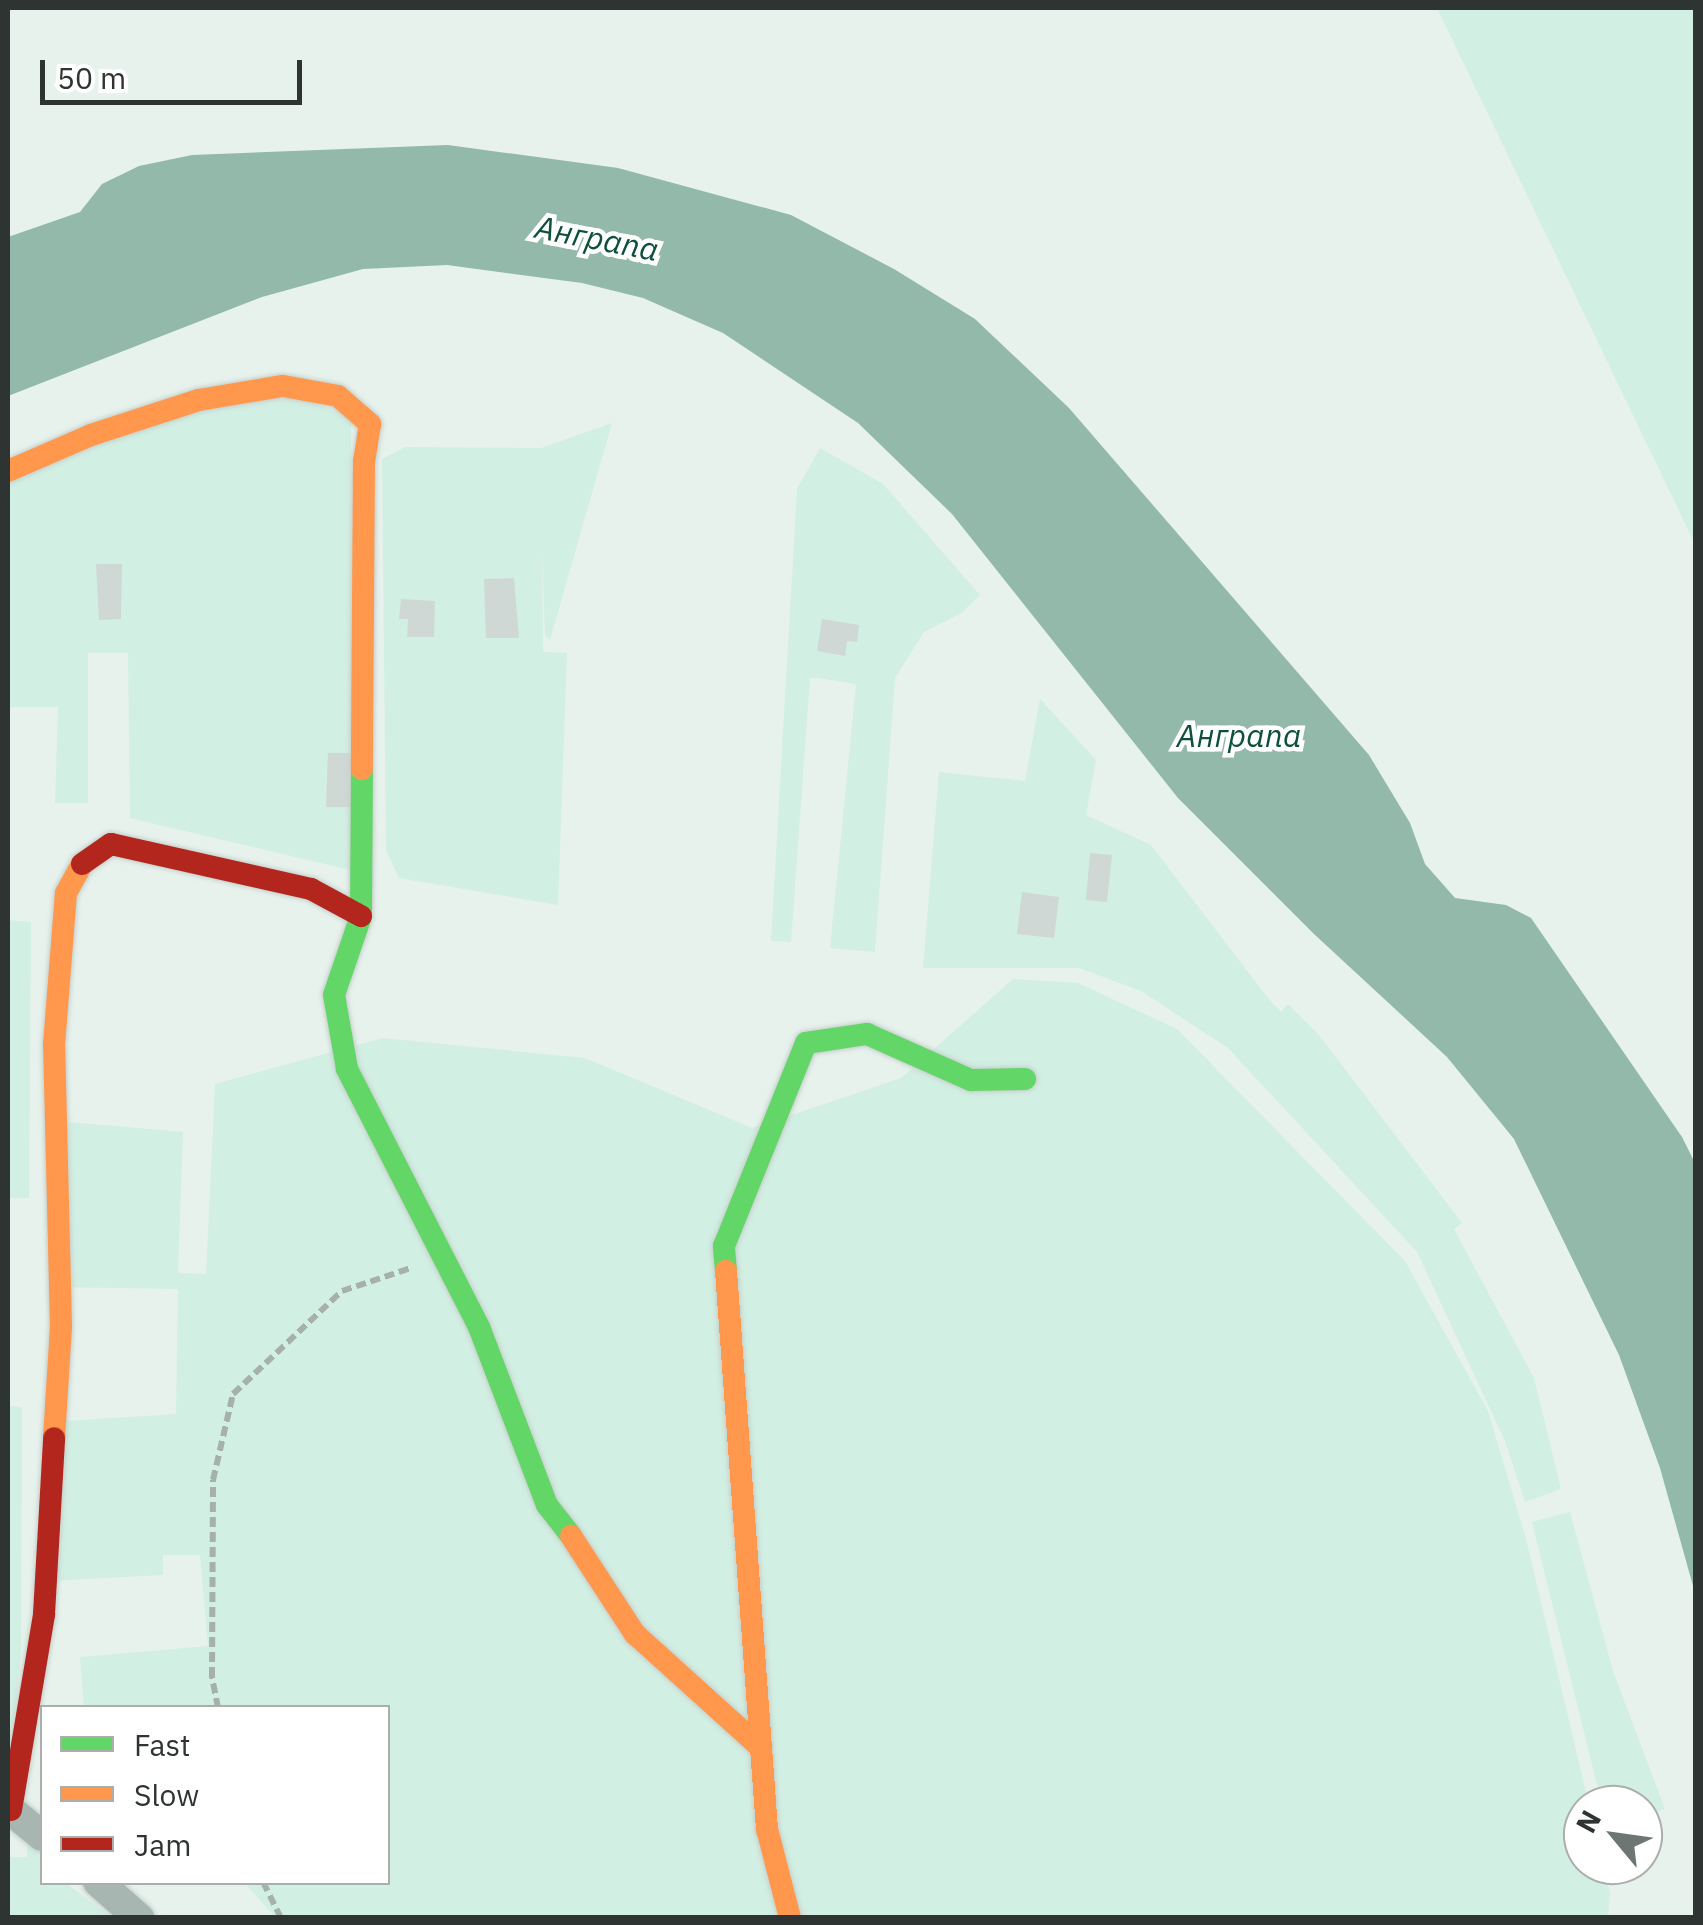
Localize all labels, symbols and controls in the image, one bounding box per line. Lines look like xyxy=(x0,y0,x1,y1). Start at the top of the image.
scale bar xyxy=(45,40,308,102)
text: 50 m xyxy=(57,58,126,97)
water label: Анграпа xyxy=(532,207,662,269)
water label: Анграпа xyxy=(1177,716,1301,754)
legend xyxy=(40,1705,390,1885)
text: Fast xyxy=(134,1725,191,1764)
text: Slow xyxy=(134,1775,199,1814)
north arrow xyxy=(1563,1785,1663,1885)
text: N xyxy=(1567,1803,1609,1839)
text: Jam xyxy=(134,1825,192,1864)

